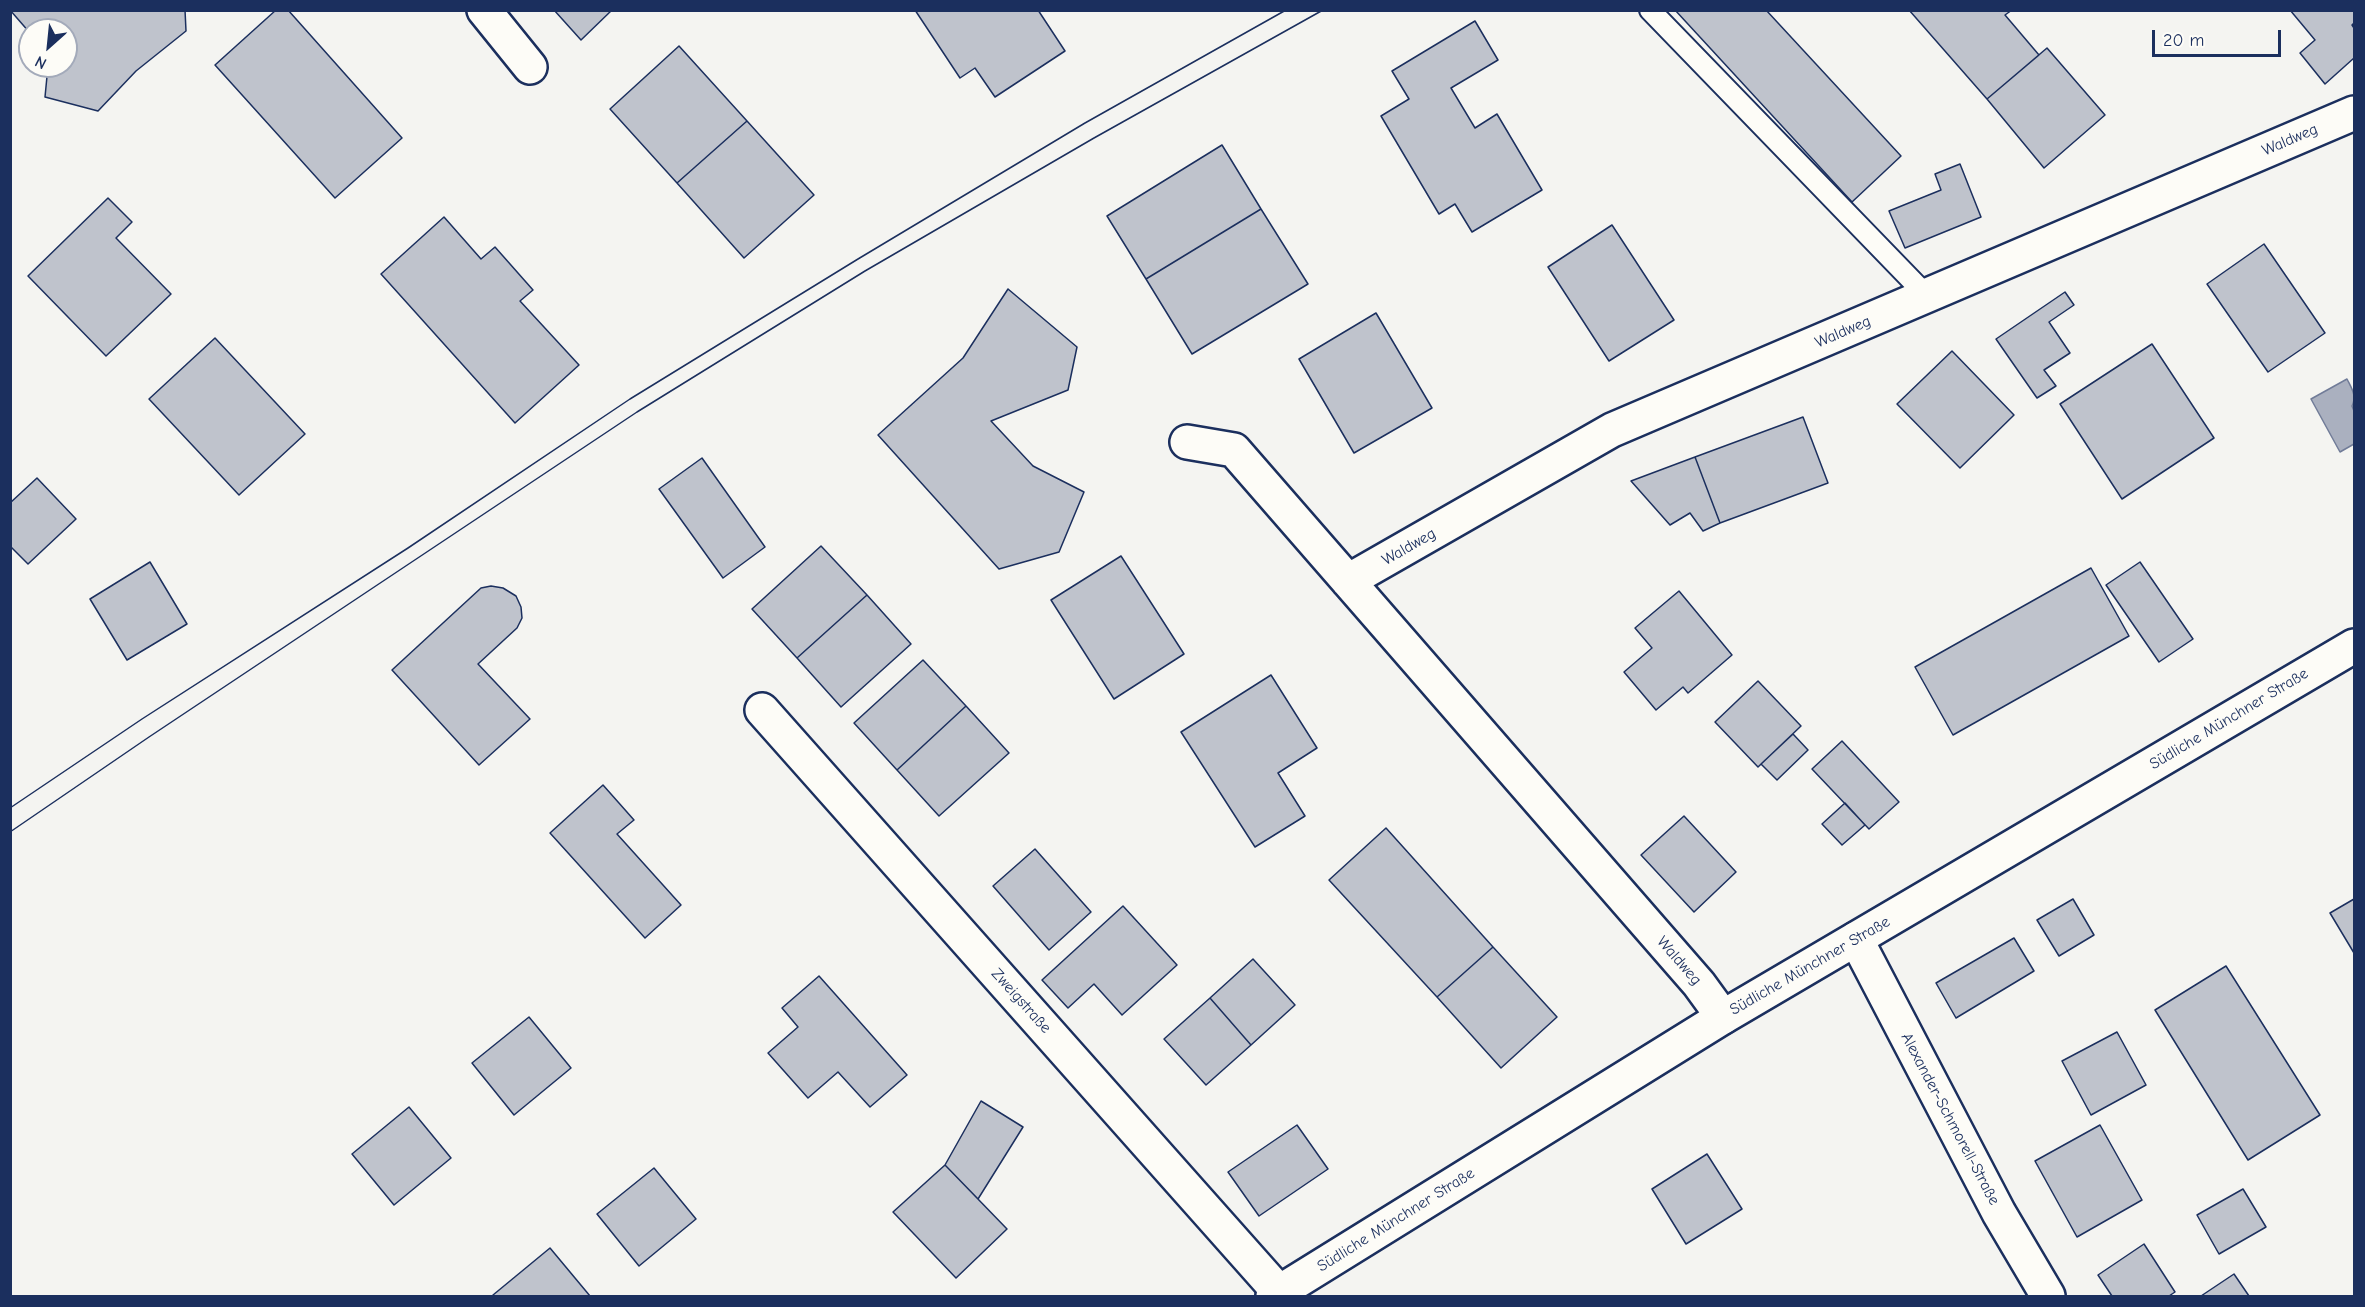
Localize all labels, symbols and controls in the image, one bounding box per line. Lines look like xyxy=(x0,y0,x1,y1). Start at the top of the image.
north arrow xyxy=(18,18,78,78)
scale bar xyxy=(2155,18,2284,56)
text: 20 m xyxy=(2163,30,2204,51)
text: N xyxy=(32,52,49,73)
street label: Waldweg xyxy=(2259,120,2321,160)
street label: Waldweg xyxy=(1812,312,1874,352)
street label: Waldweg xyxy=(1379,524,1439,570)
street label: Südliche Münchner Straße xyxy=(2146,664,2312,774)
street label: Südliche Münchner Straße xyxy=(1727,912,1893,1020)
street label: Waldweg xyxy=(1652,933,1706,989)
street label: Zweigstraße xyxy=(987,965,1055,1037)
street label: Alexander-Schmorell-Straße xyxy=(1896,1030,2004,1208)
street label: Südliche Münchner Straße xyxy=(1314,1164,1478,1276)

